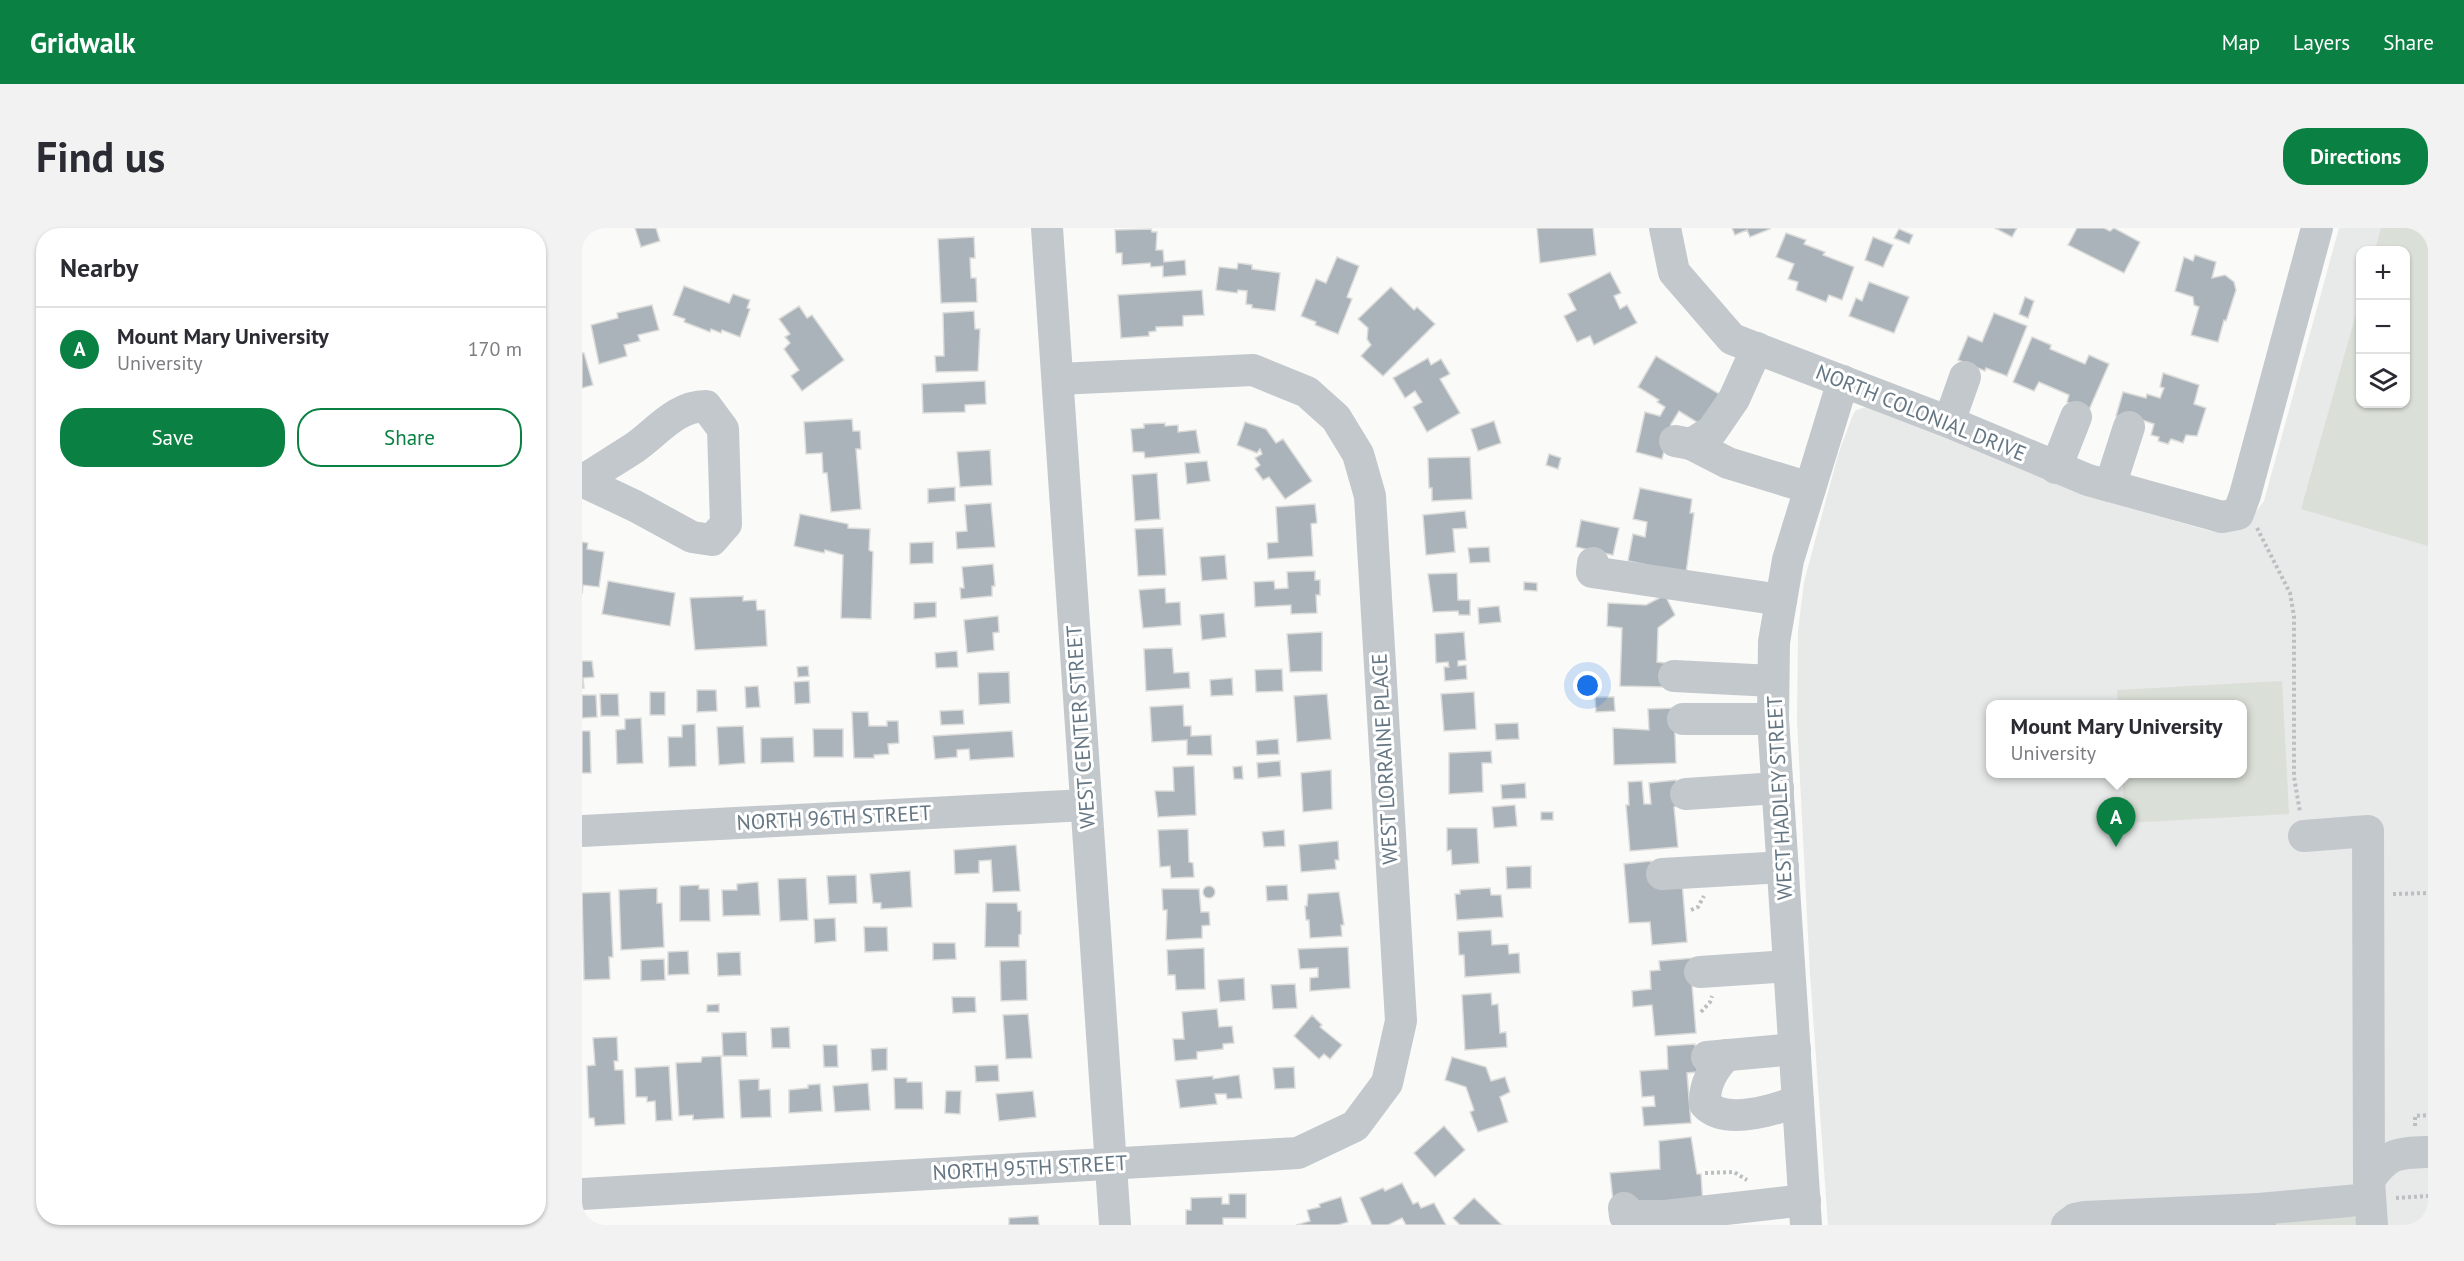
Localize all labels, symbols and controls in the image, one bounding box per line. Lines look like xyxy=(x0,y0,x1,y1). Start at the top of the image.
text: Gridwalk xyxy=(30,24,136,61)
text: Map xyxy=(2222,29,2260,56)
text: Layers xyxy=(2293,29,2350,56)
text: Share xyxy=(2383,29,2434,56)
button: Directions xyxy=(2283,128,2428,185)
text: Find us xyxy=(36,129,165,184)
map controls xyxy=(2356,246,2410,408)
button: + xyxy=(2356,246,2410,300)
text: Nearby xyxy=(60,251,138,284)
button: − xyxy=(2356,300,2410,354)
text: Mount Mary University xyxy=(117,322,329,350)
text: A xyxy=(73,336,86,362)
text: 170 m xyxy=(468,336,522,362)
text: University xyxy=(117,350,203,376)
button: layers xyxy=(2356,354,2410,408)
street label: NORTH COLONIAL DRIVE xyxy=(1812,358,2030,467)
button: Save xyxy=(60,408,285,467)
button: Share xyxy=(297,408,522,467)
street label: WEST CENTER STREET xyxy=(1060,624,1101,830)
street label: WEST LORRAINE PLACE xyxy=(1365,653,1404,865)
your location xyxy=(1573,671,1602,700)
street label: WEST HADLEY STREET xyxy=(1761,695,1798,901)
popup xyxy=(1986,700,2247,778)
text: Mount Mary University xyxy=(2011,712,2222,740)
text: University xyxy=(2011,740,2096,766)
pin: A xyxy=(2096,798,2135,847)
street label: NORTH 96TH STREET xyxy=(736,799,932,836)
street label: NORTH 95TH STREET xyxy=(932,1149,1128,1186)

